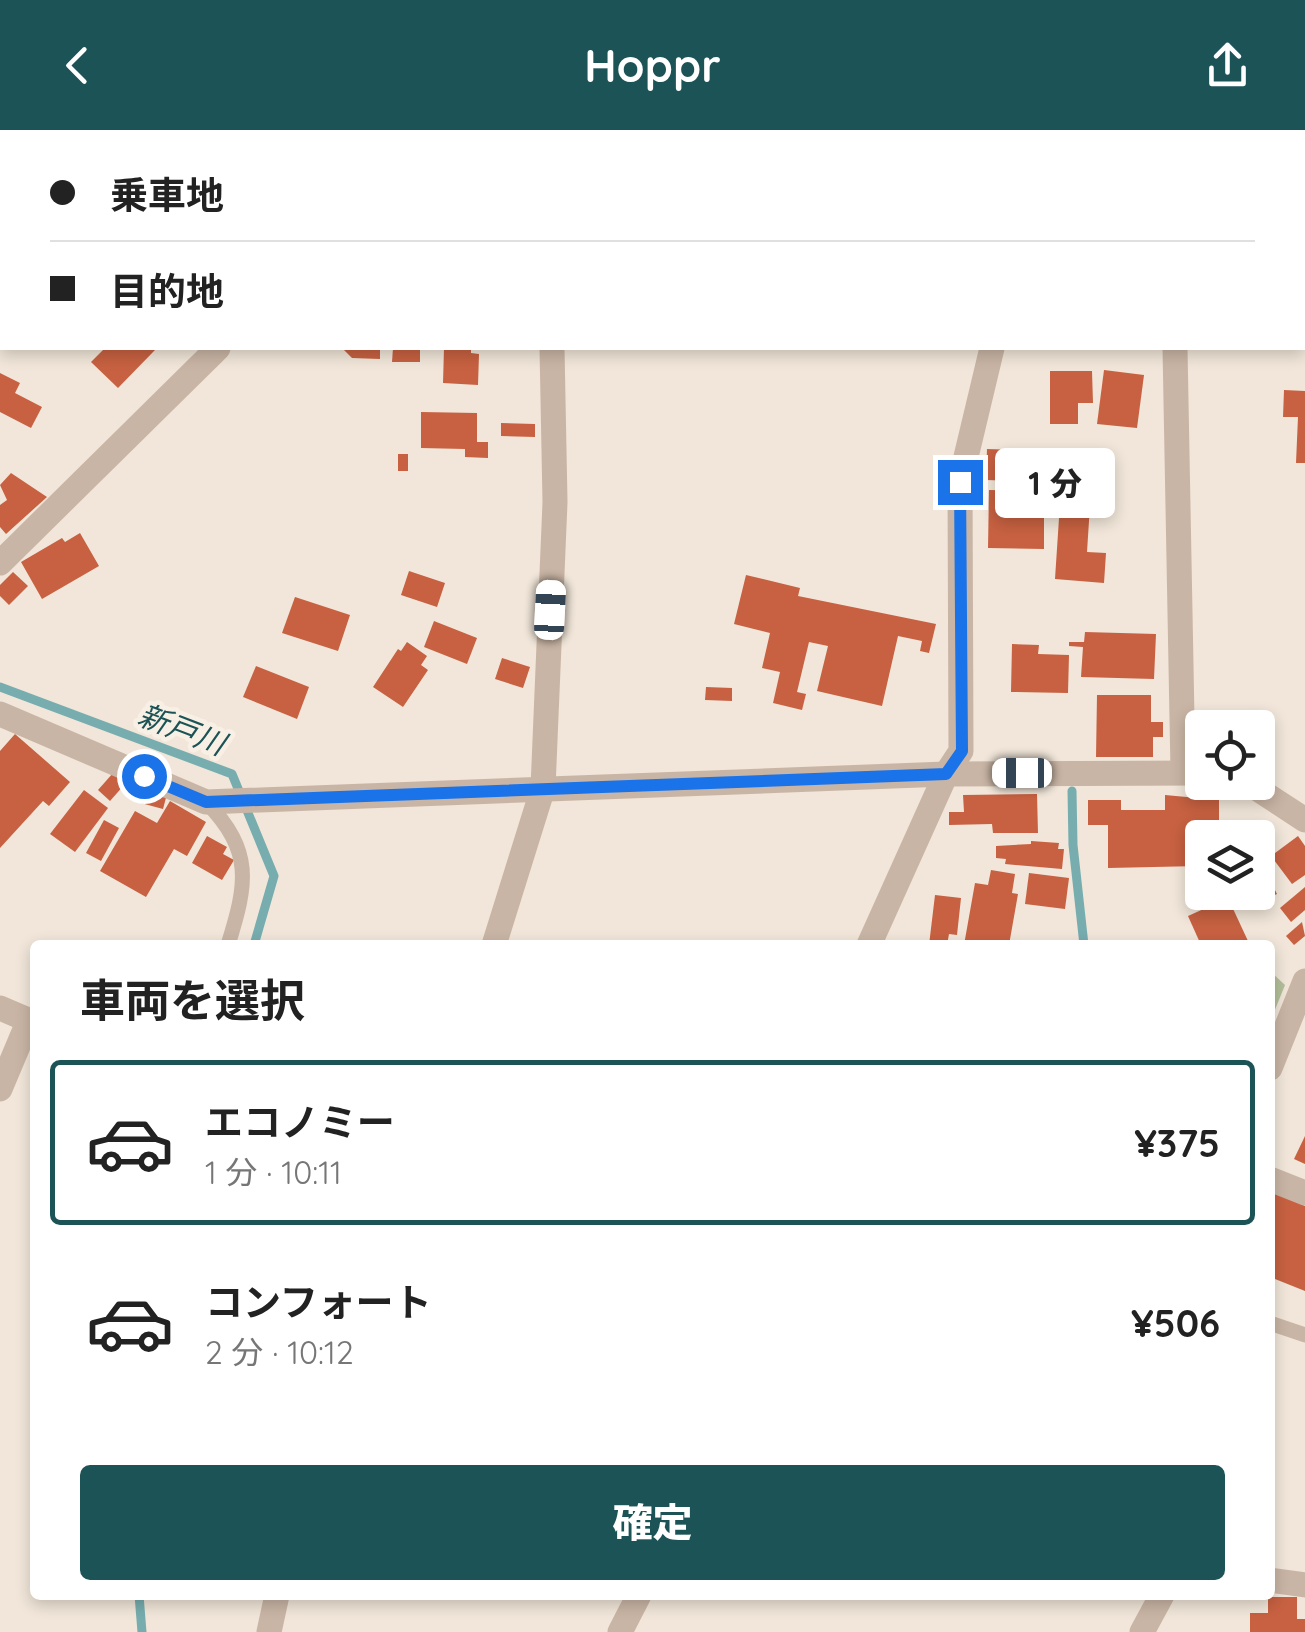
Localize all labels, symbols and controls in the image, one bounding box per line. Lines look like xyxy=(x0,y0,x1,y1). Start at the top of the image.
text: Hoppr xyxy=(584,37,721,93)
icon: back xyxy=(50,38,105,93)
icon: share xyxy=(1200,38,1255,93)
text: 乗車地 xyxy=(110,171,224,219)
text: 目的地 xyxy=(110,267,224,315)
callout: 1 分 xyxy=(995,447,1115,517)
route end xyxy=(938,460,983,505)
text: 1 分 xyxy=(1028,463,1082,503)
car xyxy=(533,579,567,641)
water label: 新戸川 xyxy=(133,695,234,764)
map controls xyxy=(1185,710,1275,910)
button: locate xyxy=(1185,710,1275,800)
route start xyxy=(122,754,167,799)
car xyxy=(992,758,1052,788)
button: layers xyxy=(1185,820,1275,910)
text: 車両を選択 xyxy=(80,972,305,1028)
icon: car xyxy=(85,1098,175,1188)
text: エコノミー xyxy=(205,1098,395,1146)
text: ¥375 xyxy=(1134,1119,1220,1167)
text: 1 分 · 10:11 xyxy=(205,1152,342,1192)
icon: car xyxy=(85,1278,175,1368)
text: コンフォート xyxy=(205,1278,432,1326)
text: ¥506 xyxy=(1131,1299,1220,1347)
text: 2 分 · 10:12 xyxy=(205,1332,354,1372)
button: 確定 xyxy=(80,1465,1225,1580)

